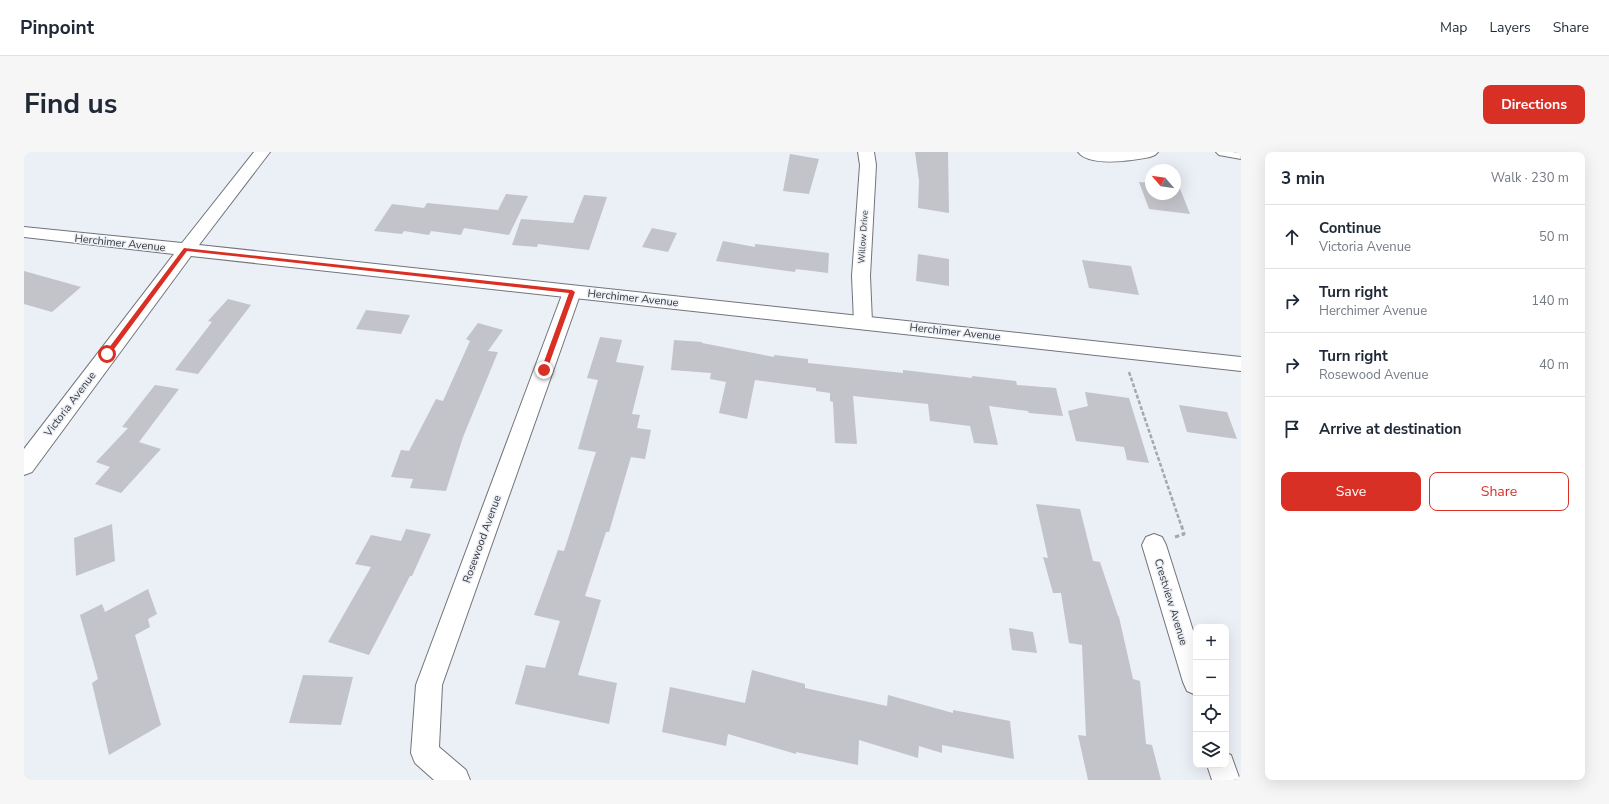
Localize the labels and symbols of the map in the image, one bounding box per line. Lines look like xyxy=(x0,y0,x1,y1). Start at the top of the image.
north arrow xyxy=(1145,164,1181,200)
street label: Willow Drive xyxy=(855,210,871,264)
street label: Herchimer Avenue xyxy=(74,231,166,255)
street label: Herchimer Avenue xyxy=(587,286,679,310)
street label: Herchimer Avenue xyxy=(909,320,1001,344)
route start xyxy=(98,345,116,363)
route end xyxy=(535,361,553,379)
street label: Victoria Avenue xyxy=(40,368,99,440)
street label: Rosewood Avenue xyxy=(459,493,505,585)
street label: Crestview Avenue xyxy=(1151,557,1191,647)

